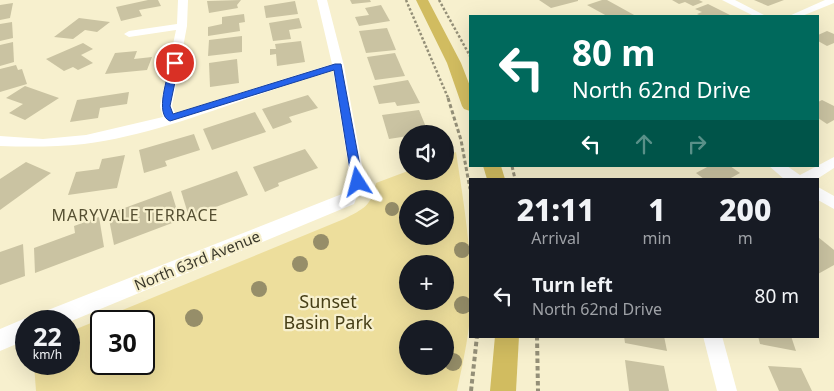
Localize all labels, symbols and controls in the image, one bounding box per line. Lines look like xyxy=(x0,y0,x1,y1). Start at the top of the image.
text: 80 m xyxy=(572,29,655,76)
icon: left xyxy=(489,35,554,100)
pin xyxy=(154,42,196,84)
icon: arrive xyxy=(161,49,189,77)
text: North 62nd Drive xyxy=(572,74,751,104)
map controls xyxy=(399,125,454,375)
button: sound xyxy=(399,125,454,180)
icon: left xyxy=(577,130,605,158)
icon: ahead xyxy=(630,130,658,158)
icon: right xyxy=(683,130,711,158)
position arrow xyxy=(331,155,383,207)
text: 21:11 xyxy=(517,189,595,230)
text: 1 xyxy=(648,189,666,230)
text: 200 xyxy=(719,189,771,230)
button: layers xyxy=(399,190,454,245)
district label: MARYVALE TERRACE xyxy=(52,204,218,226)
street label: North 63rd Avenue xyxy=(131,226,263,294)
text: Arrival xyxy=(531,227,580,249)
text: min xyxy=(642,227,671,249)
text: m xyxy=(738,227,753,249)
button: + xyxy=(399,255,454,310)
text: Turn left xyxy=(532,272,613,298)
icon: left xyxy=(489,282,517,310)
text: 80 m xyxy=(755,283,799,309)
park label: Sunset Basin Park xyxy=(284,289,373,334)
text: North 62nd Drive xyxy=(532,298,662,320)
speed limit sign: 30 xyxy=(90,310,155,375)
text: 22 xyxy=(33,319,62,353)
button: − xyxy=(399,320,454,375)
text: km/h xyxy=(33,346,62,363)

